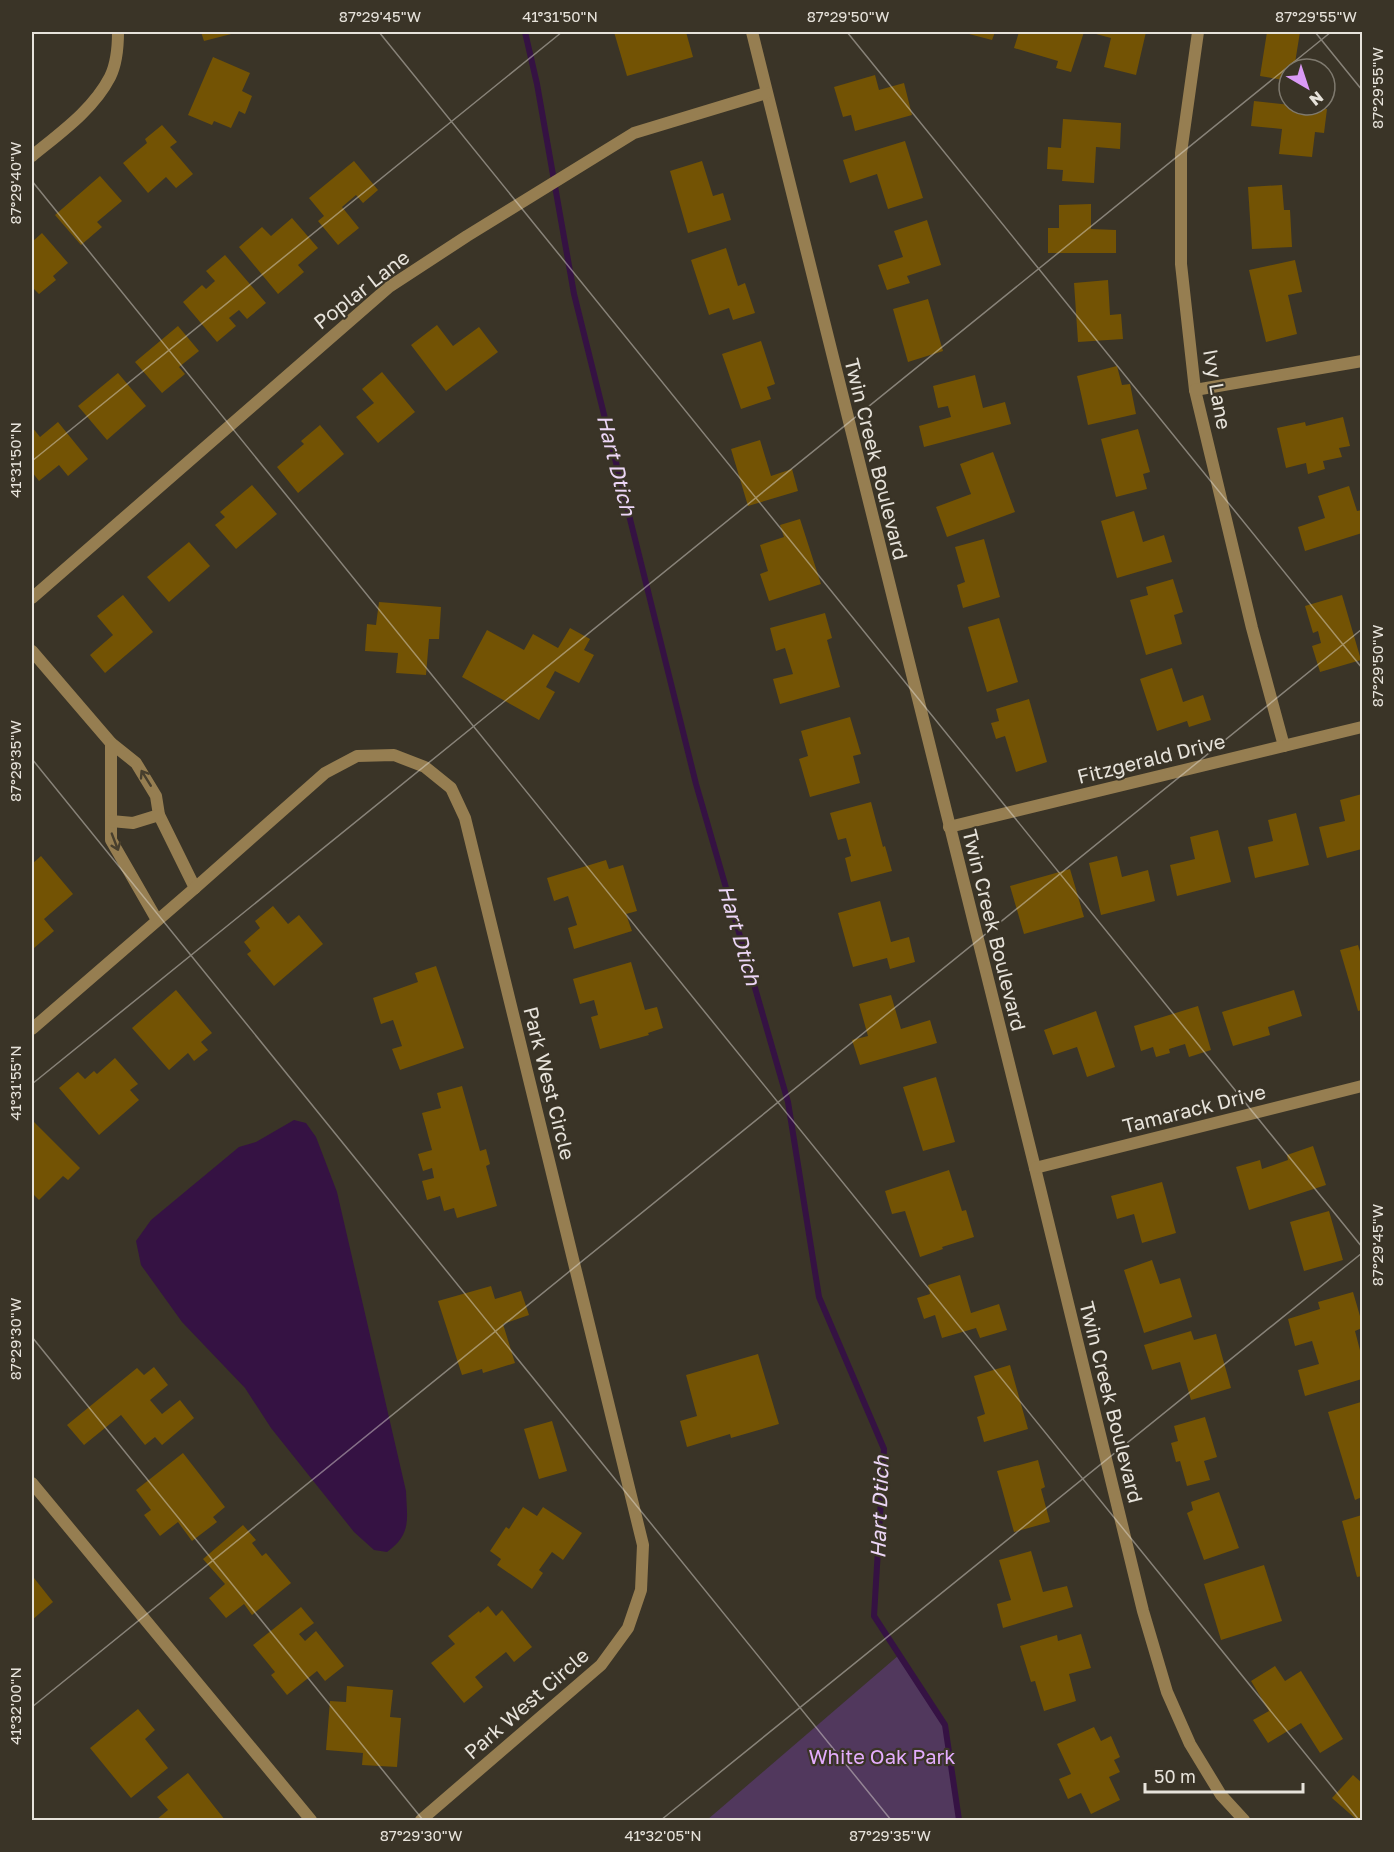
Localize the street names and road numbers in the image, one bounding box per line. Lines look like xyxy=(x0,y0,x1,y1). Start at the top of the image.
street label: Poplar Lane xyxy=(308,244,414,334)
street label: Ivy Lane xyxy=(1199,347,1237,431)
street label: Twin Creek Boulevard xyxy=(840,356,914,562)
street label: Fitzgerald Drive xyxy=(1074,728,1228,788)
street label: Twin Creek Boulevard xyxy=(958,827,1032,1033)
street label: Park West Circle xyxy=(519,1004,581,1162)
street label: Tamarack Drive xyxy=(1120,1079,1268,1137)
street label: Twin Creek Boulevard xyxy=(1075,1299,1149,1505)
street label: Park West Circle xyxy=(459,1642,593,1764)

